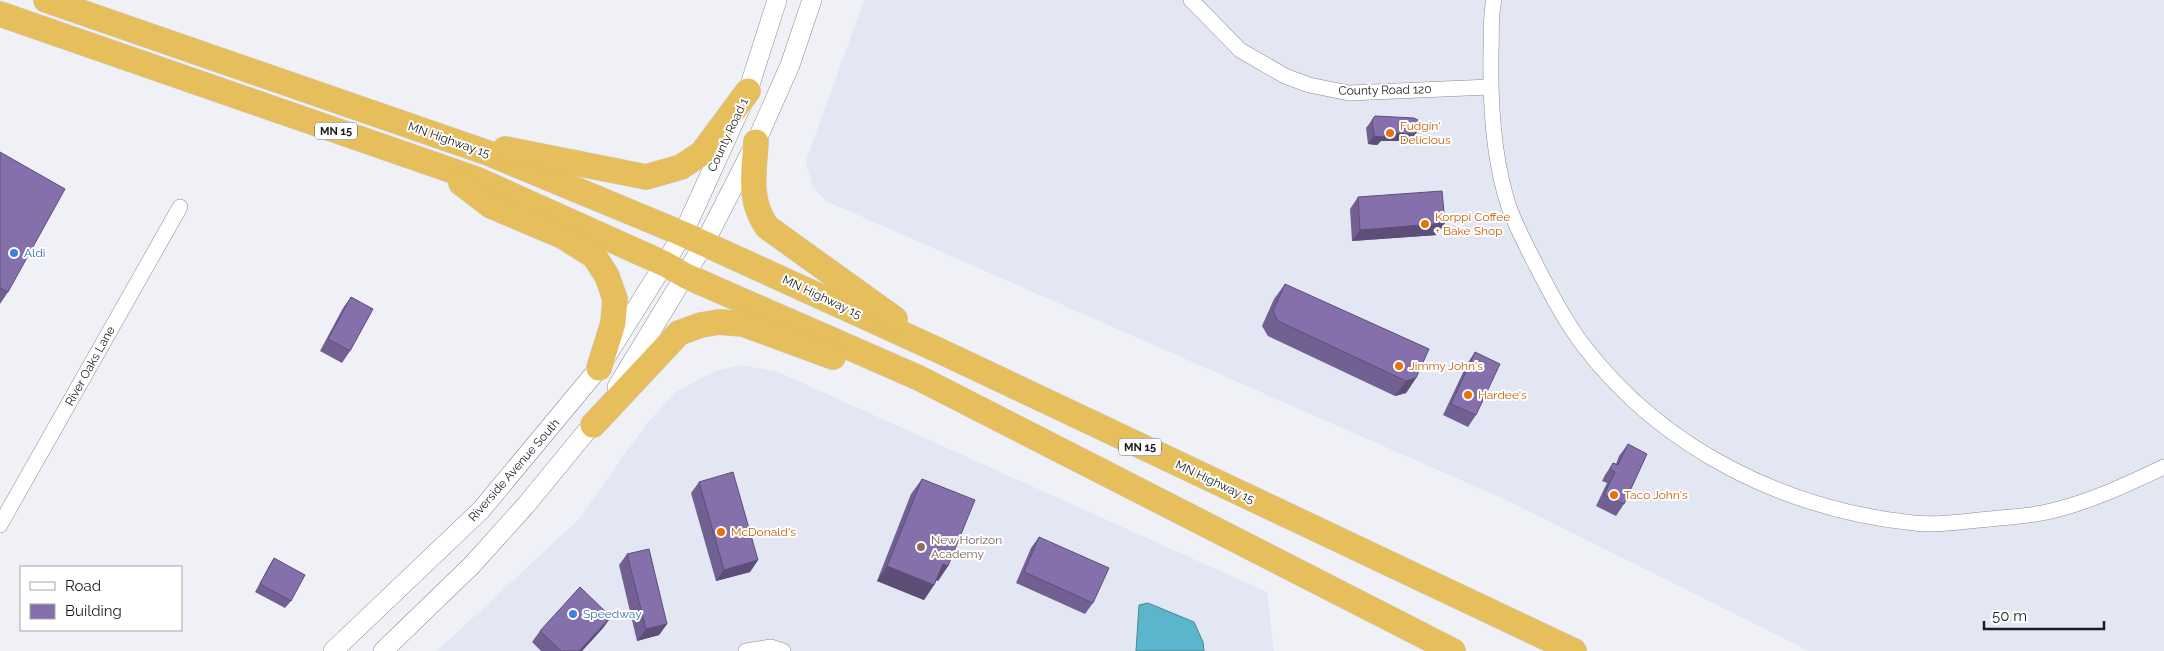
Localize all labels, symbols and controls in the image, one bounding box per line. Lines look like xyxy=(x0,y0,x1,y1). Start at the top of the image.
street label: County Road 120 xyxy=(1338,82,1432,98)
street label: County Road 1 xyxy=(705,96,751,174)
street label: MN Highway 15 xyxy=(406,119,492,161)
place label: Fudgin' Delicious xyxy=(1400,119,1451,147)
road number: MN 15 xyxy=(315,122,357,140)
marker: Fudgin' Delicious xyxy=(1384,127,1396,139)
place label: Korppi Coffee + Bake Shop xyxy=(1435,210,1510,238)
marker: Korppi Coffee + Bake Shop xyxy=(1419,218,1431,230)
place label: Aldi xyxy=(24,246,45,260)
marker: Aldi xyxy=(8,247,20,259)
street label: MN Highway 15 xyxy=(780,273,864,322)
street label: River Oaks Lane xyxy=(62,324,118,408)
place label: Jimmy John's xyxy=(1409,359,1483,373)
marker: Jimmy John's xyxy=(1393,360,1405,372)
place label: Hardee's xyxy=(1478,388,1527,402)
marker: Hardee's xyxy=(1462,389,1474,401)
street label: Riverside Avenue South xyxy=(466,416,562,524)
road number: MN 15 xyxy=(1119,438,1161,456)
street label: MN Highway 15 xyxy=(1173,458,1257,507)
place label: Taco John's xyxy=(1624,488,1688,502)
marker: Taco John's xyxy=(1608,489,1620,501)
place label: McDonald's xyxy=(731,525,796,539)
marker: McDonald's xyxy=(715,526,727,538)
place label: New Horizon Academy xyxy=(931,533,1002,561)
marker: New Horizon Academy xyxy=(915,541,927,553)
legend xyxy=(20,566,182,631)
text: Road xyxy=(65,577,101,595)
scale bar xyxy=(1984,598,2104,630)
text: Building xyxy=(65,602,122,620)
place label: Speedway xyxy=(583,607,642,621)
text: 50 m xyxy=(1992,607,2027,625)
marker: Speedway xyxy=(567,608,579,620)

